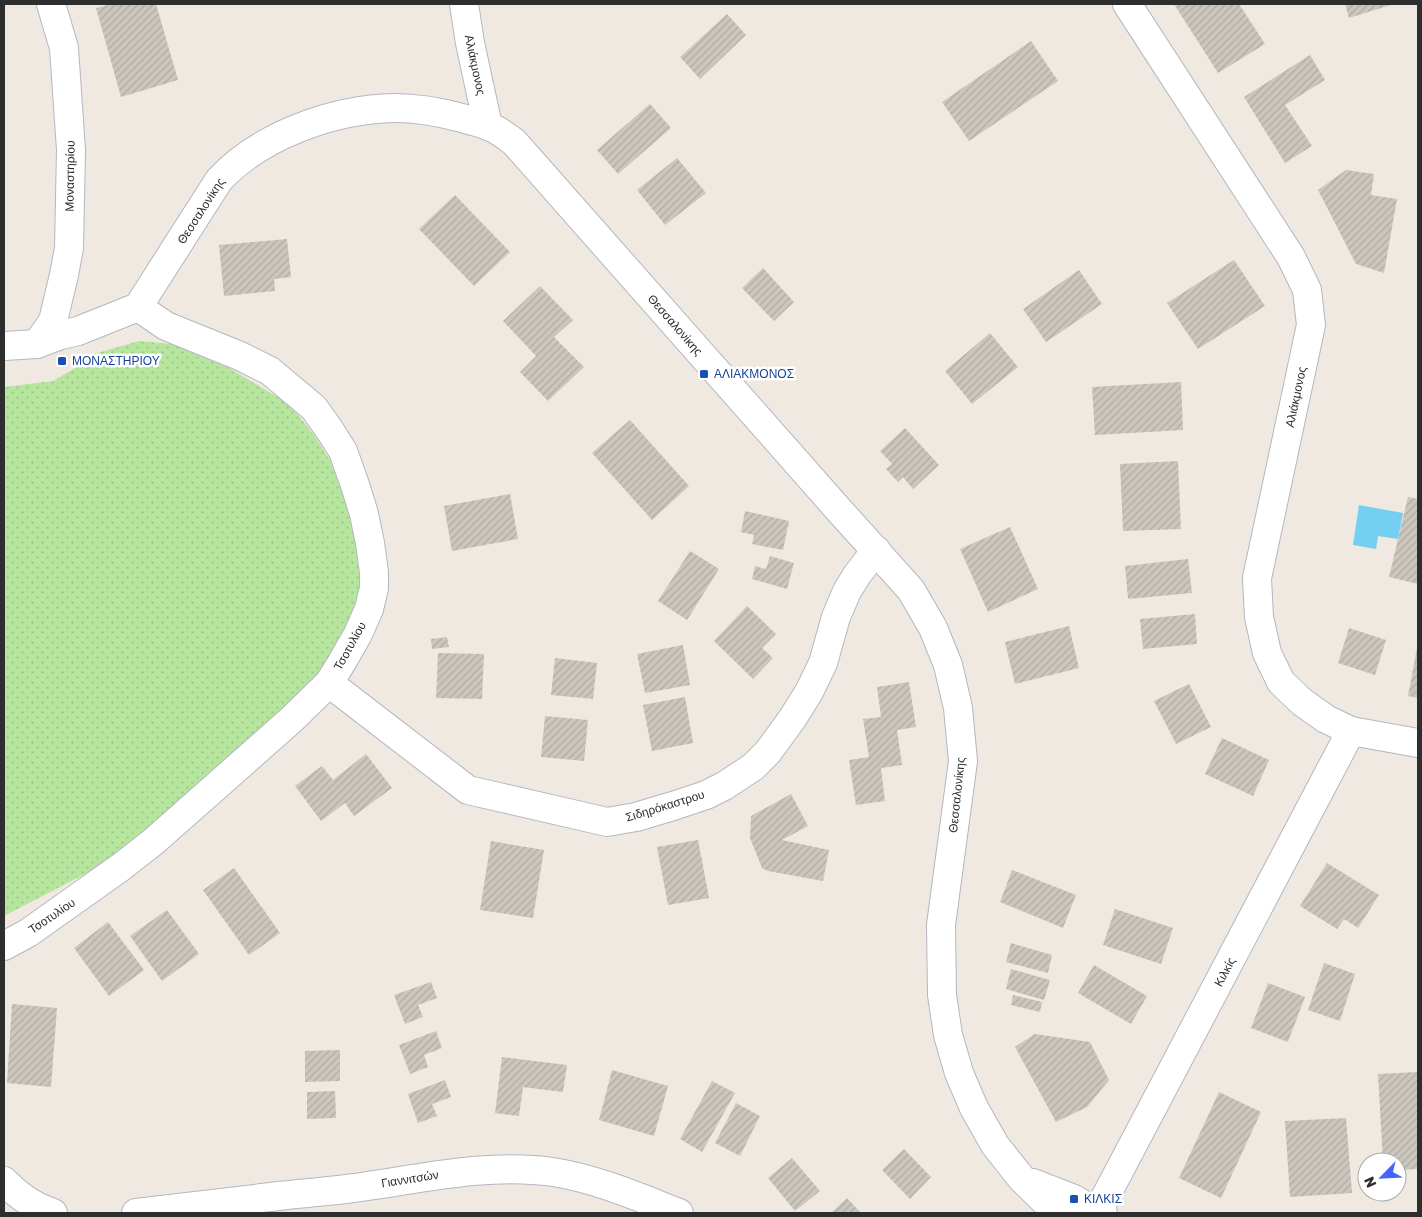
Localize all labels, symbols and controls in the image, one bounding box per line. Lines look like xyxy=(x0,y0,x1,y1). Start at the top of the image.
street label: Αλιάκμονος xyxy=(462,33,488,97)
street label: Μοναστηρίου xyxy=(62,140,78,212)
street label: Θεσσαλονίκης xyxy=(174,175,228,247)
street label: Θεσσαλονίκης xyxy=(645,292,705,358)
place label: ΜΟΝΑΣΤΗΡΙΟΥ xyxy=(72,354,160,368)
marker: ΜΟΝΑΣΤΗΡΙΟΥ xyxy=(56,355,68,367)
street label: Αλιάκμονος xyxy=(1283,365,1309,429)
place label: ΑΛΙΑΚΜΟΝΟΣ xyxy=(714,367,794,381)
marker: ΑΛΙΑΚΜΟΝΟΣ xyxy=(698,368,710,380)
street label: Τσοτυλίου xyxy=(331,619,369,673)
street label: Θεσσαλονίκης xyxy=(946,756,968,834)
street label: Σιδηρόκαστρου xyxy=(624,787,706,825)
street label: Τσοτυλίου xyxy=(26,895,78,937)
street label: Κιλκίς xyxy=(1212,955,1239,989)
north arrow xyxy=(1357,1152,1407,1202)
street label: Γιαννιτσών xyxy=(380,1168,440,1190)
text: N xyxy=(1361,1174,1380,1190)
place label: ΚΙΛΚΙΣ xyxy=(1084,1192,1122,1206)
marker: ΚΙΛΚΙΣ xyxy=(1068,1193,1080,1205)

